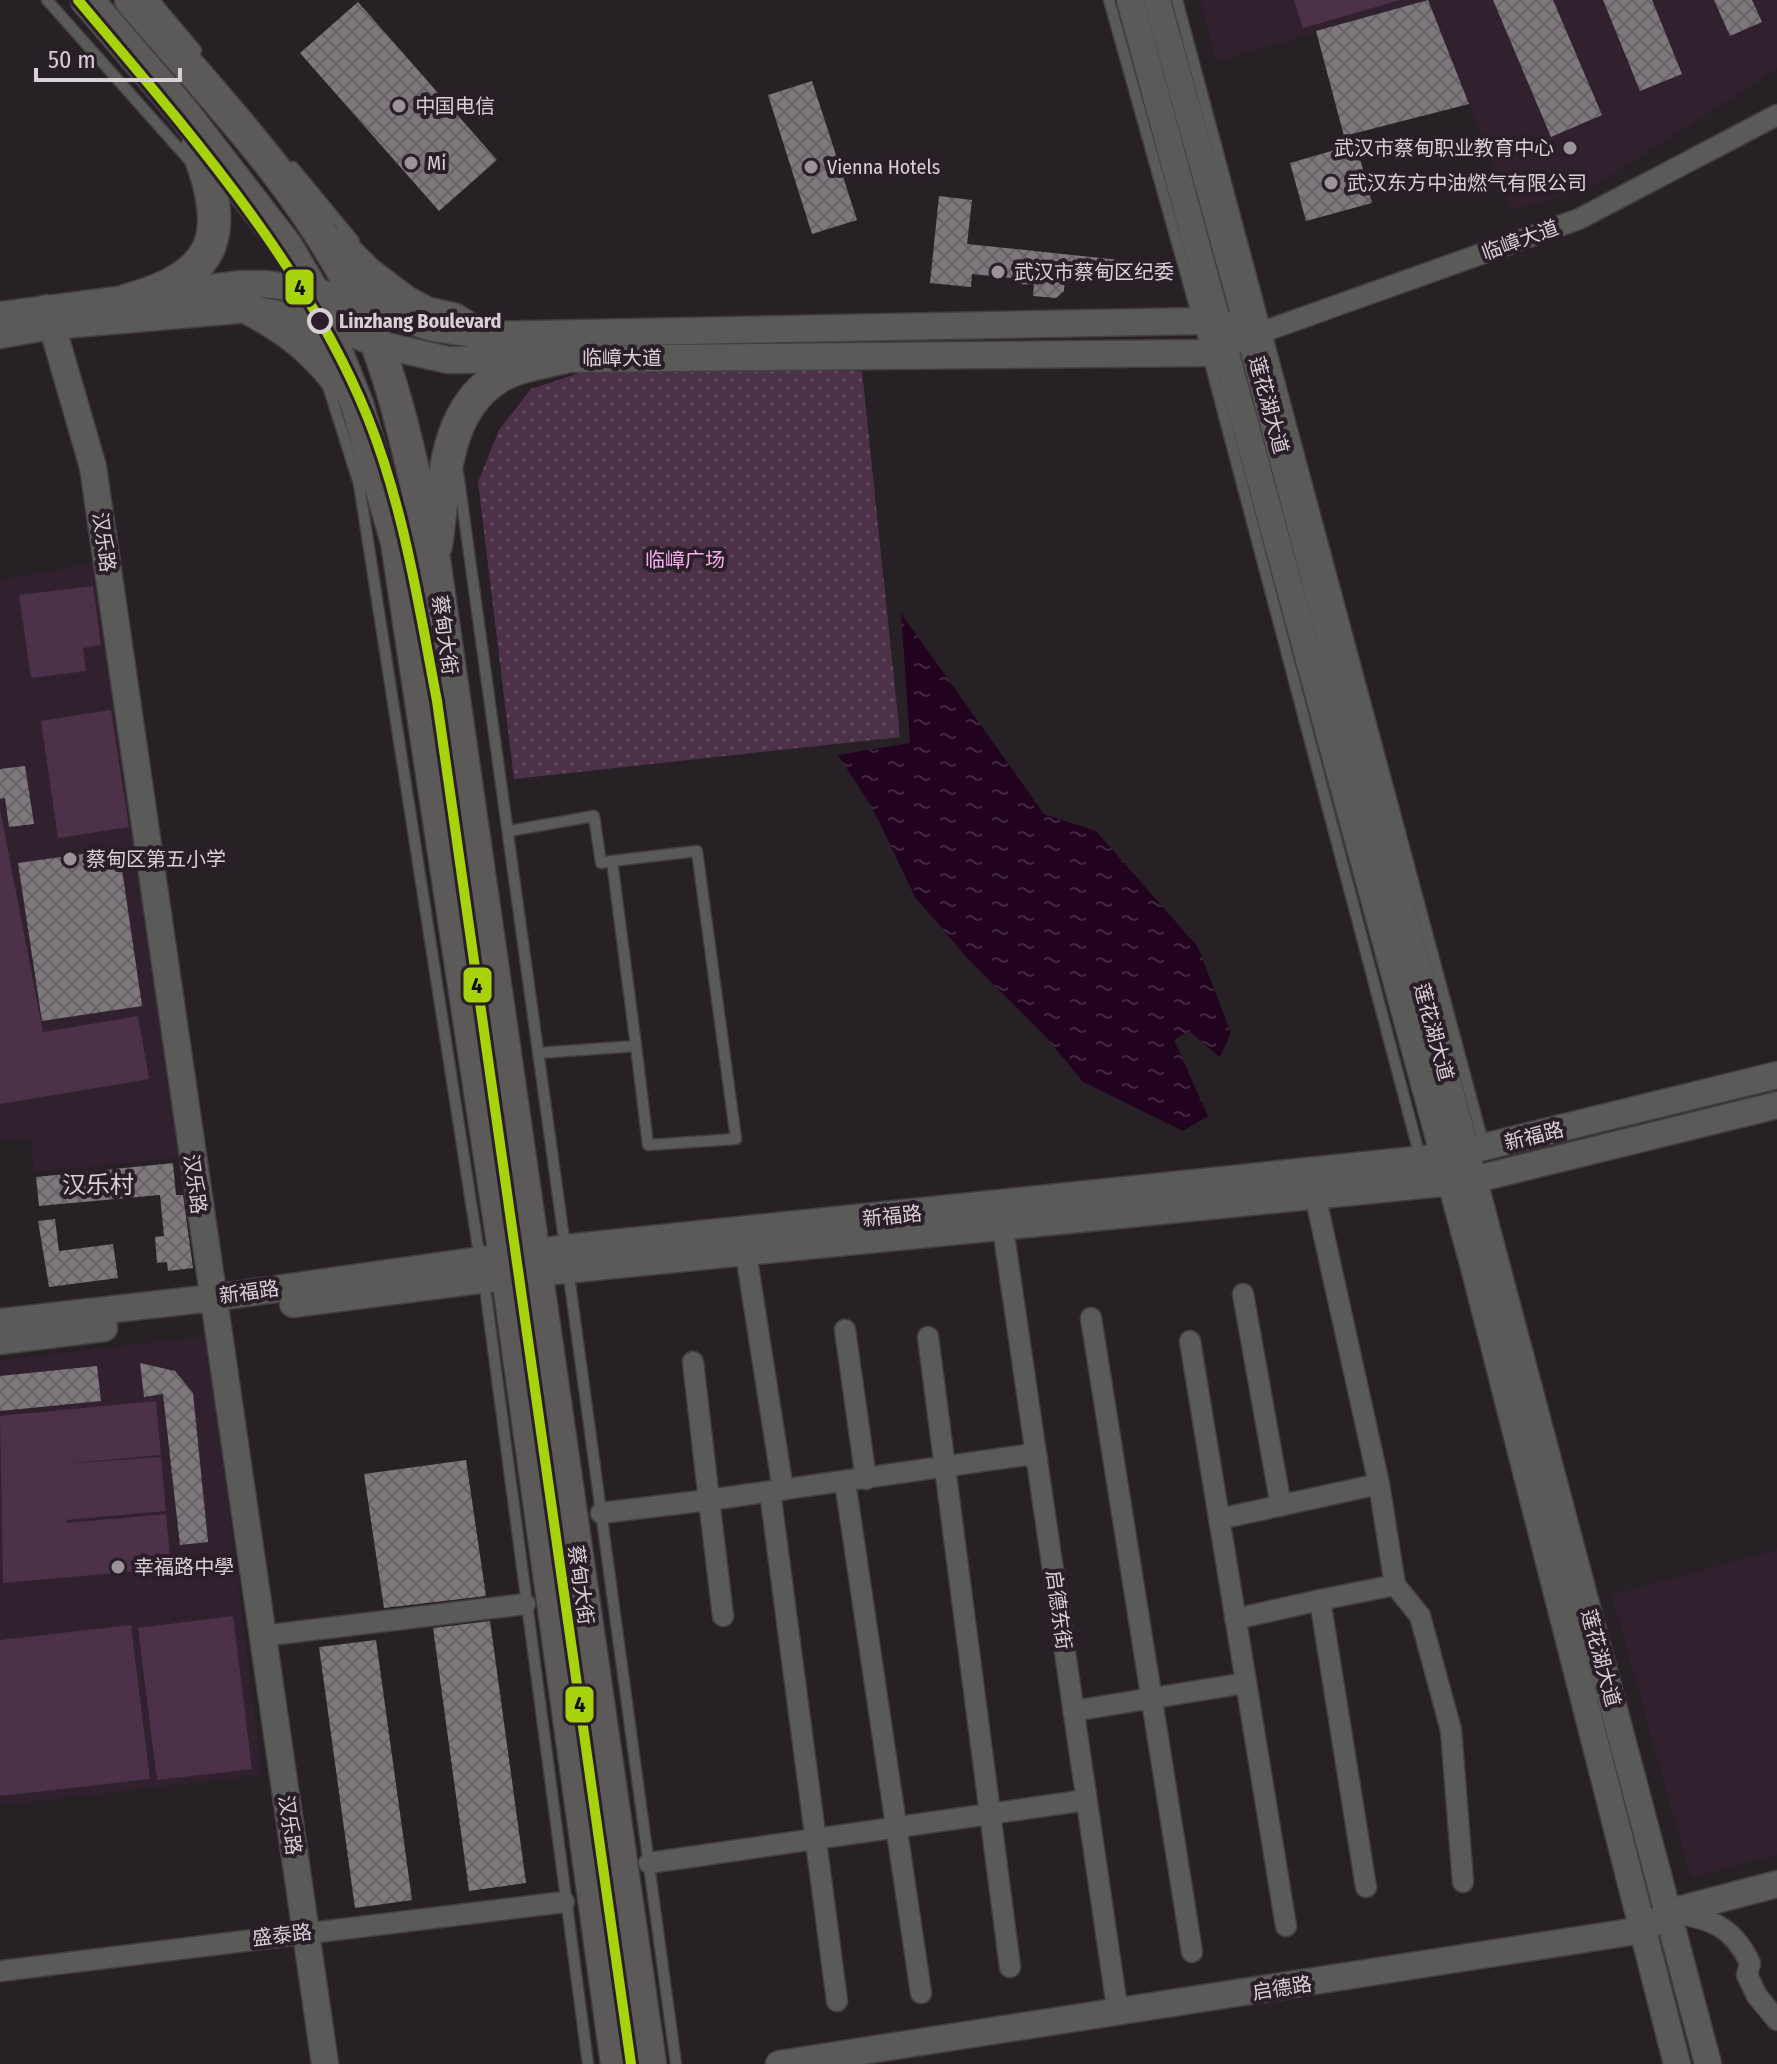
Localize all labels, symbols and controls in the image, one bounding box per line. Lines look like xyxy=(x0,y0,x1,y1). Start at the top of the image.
scale bar xyxy=(36,32,180,82)
text: 50 m xyxy=(48,46,96,74)
place label: 中国电信 xyxy=(415,94,495,118)
marker: 中国电信 xyxy=(390,97,408,115)
place label: 武汉市蔡甸职业教育中心 xyxy=(1334,136,1554,160)
marker: 武汉市蔡甸职业教育中心 xyxy=(1561,139,1579,157)
place label: Mi xyxy=(427,151,446,175)
marker: Mi xyxy=(402,154,420,172)
place label: Vienna Hotels xyxy=(827,155,940,179)
marker: Vienna Hotels xyxy=(802,158,820,176)
place label: 武汉东方中油燃气有限公司 xyxy=(1347,171,1587,195)
marker: 武汉东方中油燃气有限公司 xyxy=(1322,174,1340,192)
street label: 临嶂大道 xyxy=(1478,215,1562,265)
place label: 武汉市蔡甸区纪委 xyxy=(1014,260,1174,284)
marker: 武汉市蔡甸区纪委 xyxy=(989,263,1007,281)
line badge: 4 xyxy=(284,268,315,306)
text: 4 xyxy=(294,274,306,301)
marker: Linzhang Boulevard xyxy=(308,309,332,333)
place label: Linzhang Boulevard xyxy=(339,309,502,333)
street label: 临嶂大道 xyxy=(582,346,662,370)
street label: 莲花湖大道 xyxy=(1244,354,1294,456)
street label: 汉乐路 xyxy=(88,511,120,573)
park label: 临嶂广场 xyxy=(645,548,725,572)
street label: 蔡甸大街 xyxy=(428,594,462,676)
place label: 蔡甸区第五小学 xyxy=(86,847,226,871)
marker: 蔡甸区第五小学 xyxy=(61,850,79,868)
line badge: 4 xyxy=(462,966,493,1004)
text: 4 xyxy=(471,972,483,999)
street label: 莲花湖大道 xyxy=(1409,981,1459,1083)
street label: 新福路 xyxy=(1502,1117,1566,1155)
street label: 汉乐路 xyxy=(179,1153,211,1215)
district label: 汉乐村 xyxy=(62,1171,134,1199)
street label: 新福路 xyxy=(861,1201,923,1231)
street label: 新福路 xyxy=(218,1276,280,1308)
street label: 蔡甸大街 xyxy=(564,1544,598,1626)
place label: 幸福路中學 xyxy=(134,1555,234,1579)
marker: 幸福路中學 xyxy=(109,1558,127,1576)
street label: 启德东街 xyxy=(1042,1569,1076,1651)
street label: 莲花湖大道 xyxy=(1576,1607,1626,1709)
line badge: 4 xyxy=(564,1685,595,1724)
text: 4 xyxy=(574,1691,586,1718)
street label: 汉乐路 xyxy=(274,1794,306,1856)
street label: 盛泰路 xyxy=(251,1919,313,1951)
street label: 启德路 xyxy=(1250,1971,1314,2005)

